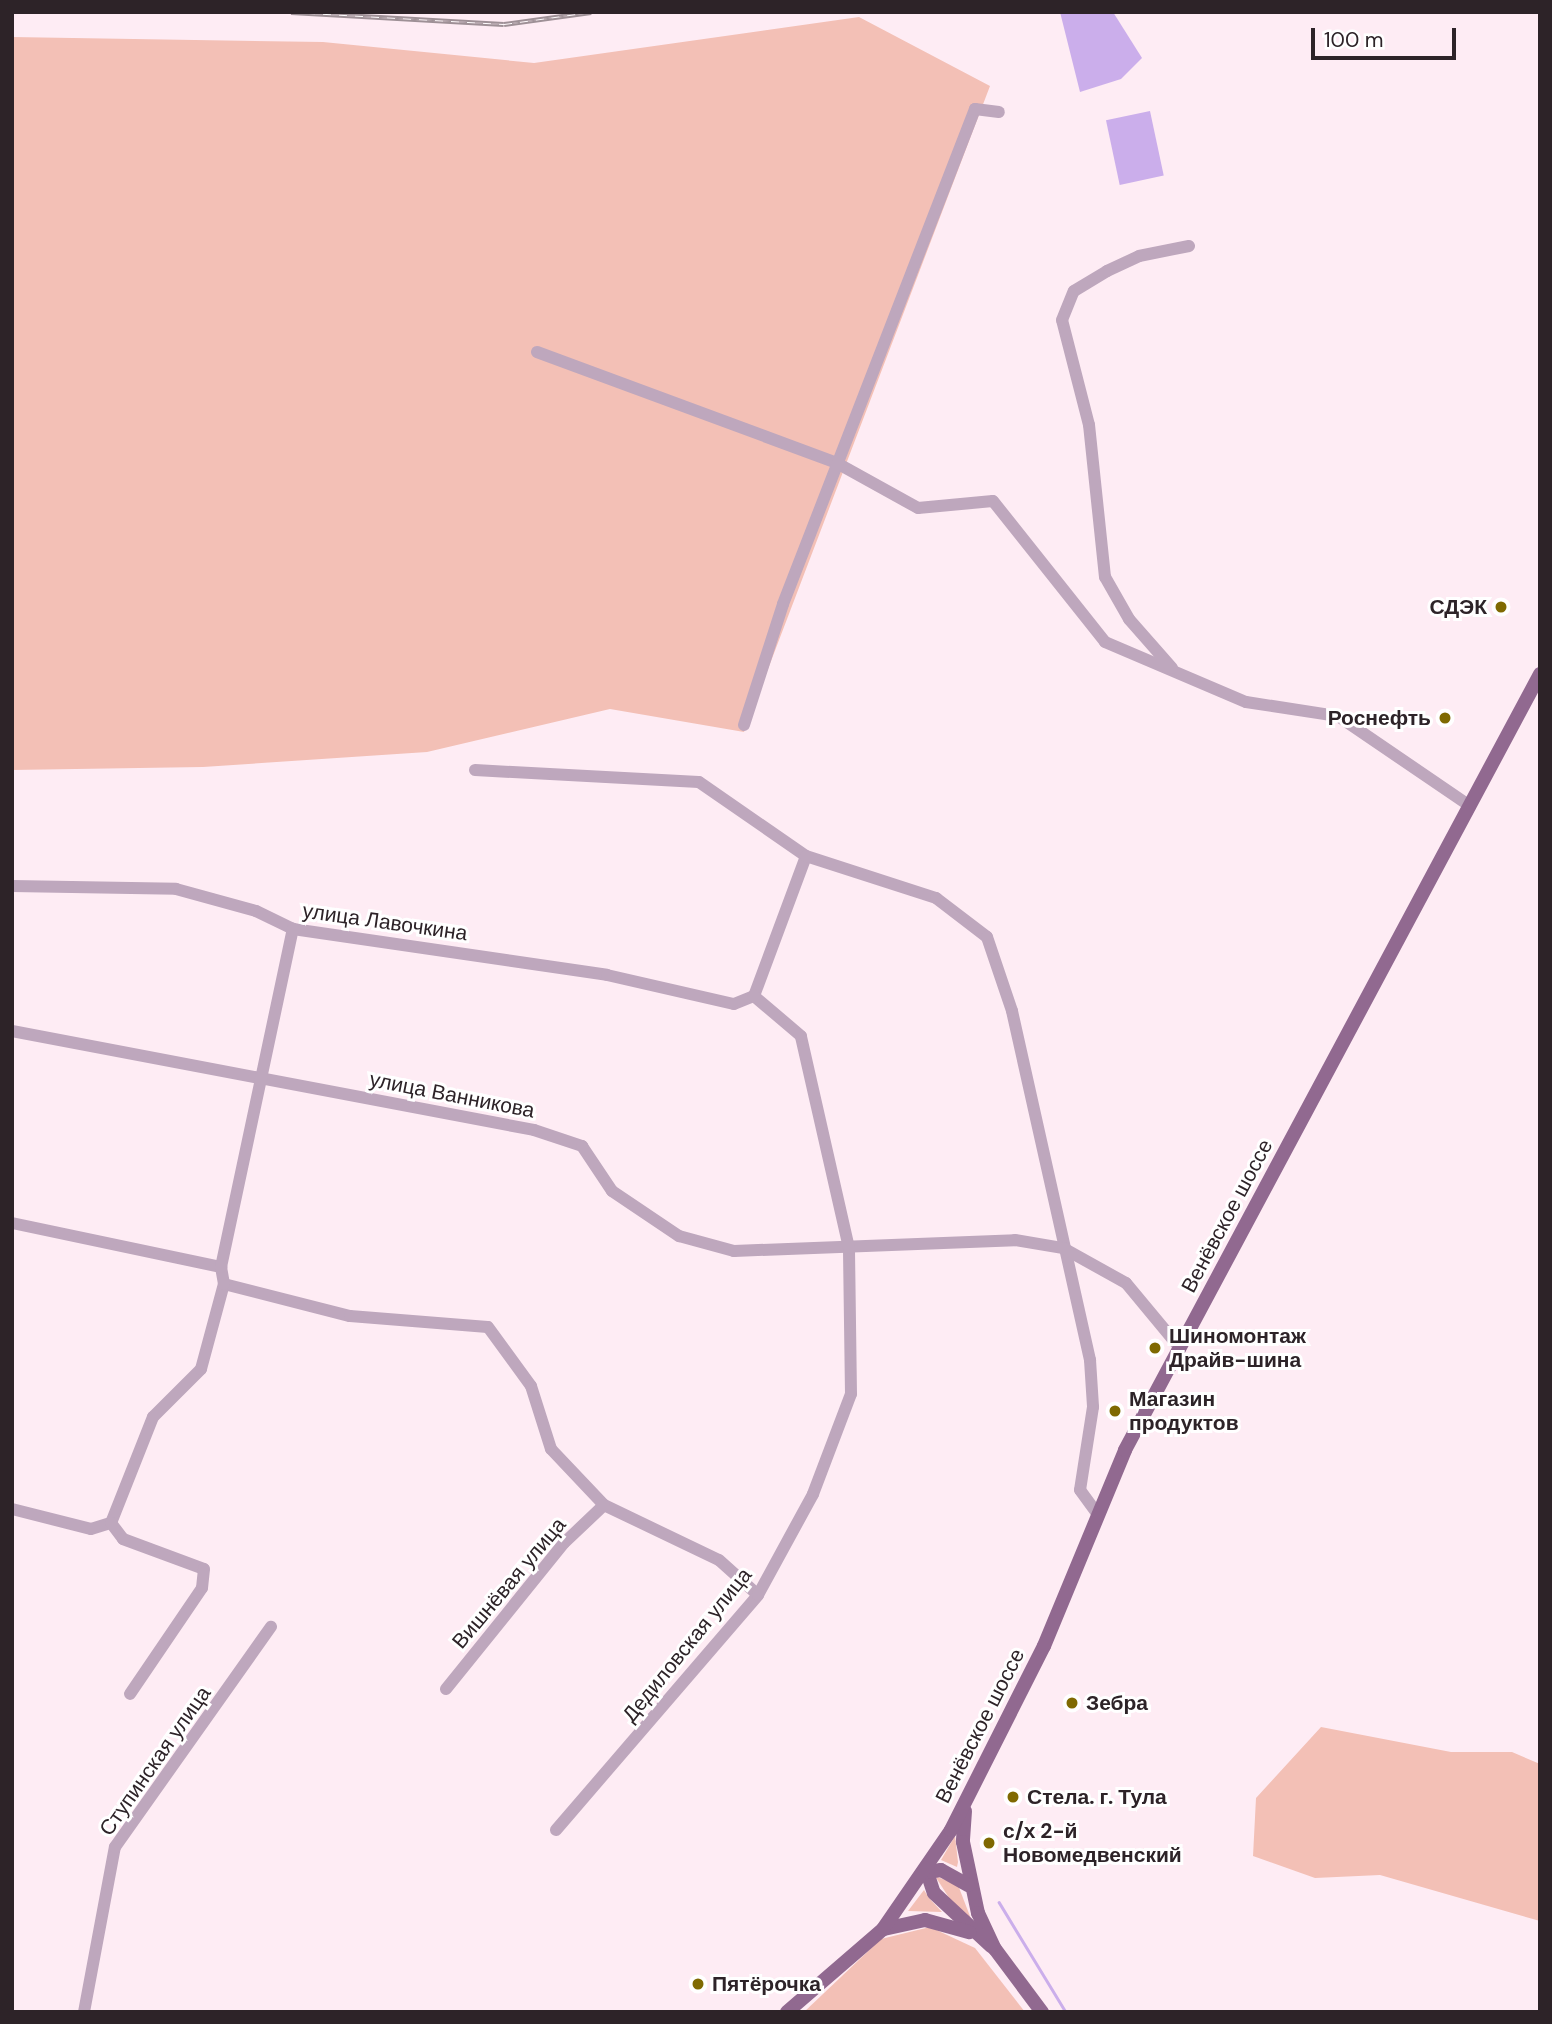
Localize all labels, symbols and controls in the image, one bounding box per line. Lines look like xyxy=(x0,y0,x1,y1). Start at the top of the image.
scale bar xyxy=(1314,14,1459,58)
text: 100 m xyxy=(1324,26,1384,54)
place label: СДЭК xyxy=(1429,594,1487,620)
marker: СДЭК xyxy=(1493,599,1509,615)
place label: Роснефть xyxy=(1328,705,1431,731)
marker: Роснефть xyxy=(1437,710,1453,726)
street label: улица Лавочкина xyxy=(301,898,469,946)
street label: улица Ванникова xyxy=(367,1067,537,1123)
street label: Венёвское шоссе xyxy=(1176,1135,1278,1297)
place label: Шиномонтаж Драйв-шина xyxy=(1169,1323,1306,1373)
marker: Шиномонтаж Драйв-шина xyxy=(1147,1340,1163,1356)
place label: Магазин продуктов xyxy=(1129,1386,1239,1436)
marker: Магазин продуктов xyxy=(1107,1403,1123,1419)
street label: Вишнёвая улица xyxy=(447,1512,571,1654)
street label: Дедиловская улица xyxy=(617,1563,757,1727)
street label: Венёвское шоссе xyxy=(930,1645,1030,1807)
street label: Ступинская улица xyxy=(94,1681,216,1841)
place label: Зебра xyxy=(1086,1690,1148,1716)
marker: Зебра xyxy=(1064,1695,1080,1711)
place label: Стела. г. Тула xyxy=(1027,1784,1167,1810)
marker: Стела. г. Тула xyxy=(1005,1789,1021,1805)
place label: с/х 2-й Новомедвенский xyxy=(1003,1818,1182,1868)
marker: с/х 2-й Новомедвенский xyxy=(981,1835,997,1851)
place label: Пятёрочка xyxy=(712,1971,821,1997)
marker: Пятёрочка xyxy=(690,1976,706,1992)

